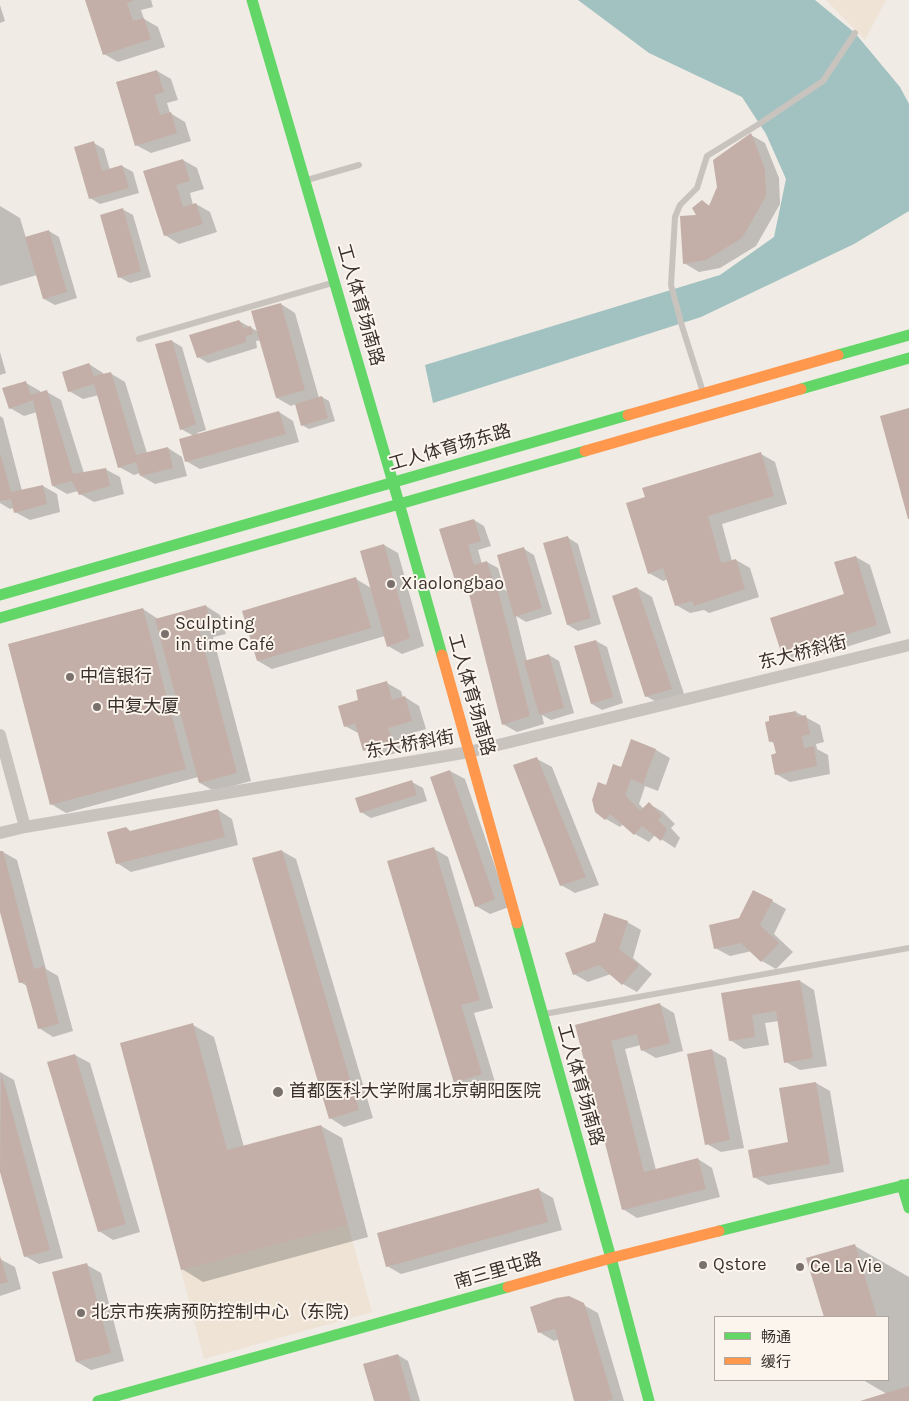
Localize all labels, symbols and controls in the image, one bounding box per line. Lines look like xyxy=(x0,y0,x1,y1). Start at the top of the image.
street label: 工人体育场南路 xyxy=(332,241,388,369)
street label: 工人体育场东路 xyxy=(386,420,514,476)
place label: Xiaolongbao xyxy=(401,573,504,595)
marker: Xiaolongbao xyxy=(385,578,397,590)
place label: Sculpting in time Café xyxy=(175,613,274,656)
marker: Sculpting in time Café xyxy=(159,628,171,640)
street label: 工人体育场南路 xyxy=(443,631,499,759)
street label: 东大桥斜街 xyxy=(757,632,849,674)
place label: 中信银行 xyxy=(80,666,152,688)
marker: 中信银行 xyxy=(64,671,76,683)
place label: 中复大厦 xyxy=(107,696,179,718)
marker: 中复大厦 xyxy=(91,701,103,713)
street label: 东大桥斜街 xyxy=(364,727,456,763)
street label: 工人体育场南路 xyxy=(552,1021,608,1149)
place label: 首都医科大学附属北京朝阳医院 xyxy=(289,1081,541,1103)
marker: 首都医科大学附属北京朝阳医院 xyxy=(271,1085,285,1099)
street label: 南三里屯路 xyxy=(452,1248,544,1294)
place label: Qstore xyxy=(713,1254,767,1276)
place label: Ce La Vie xyxy=(810,1256,882,1278)
marker: Qstore xyxy=(697,1259,709,1271)
marker: Ce La Vie xyxy=(794,1261,806,1273)
place label: 北京市疾病预防控制中心（东院) xyxy=(91,1302,349,1324)
marker: 北京市疾病预防控制中心（东院) xyxy=(75,1307,87,1319)
legend xyxy=(714,1316,889,1381)
text: 畅通 xyxy=(761,1328,791,1346)
text: 缓行 xyxy=(761,1353,791,1371)

